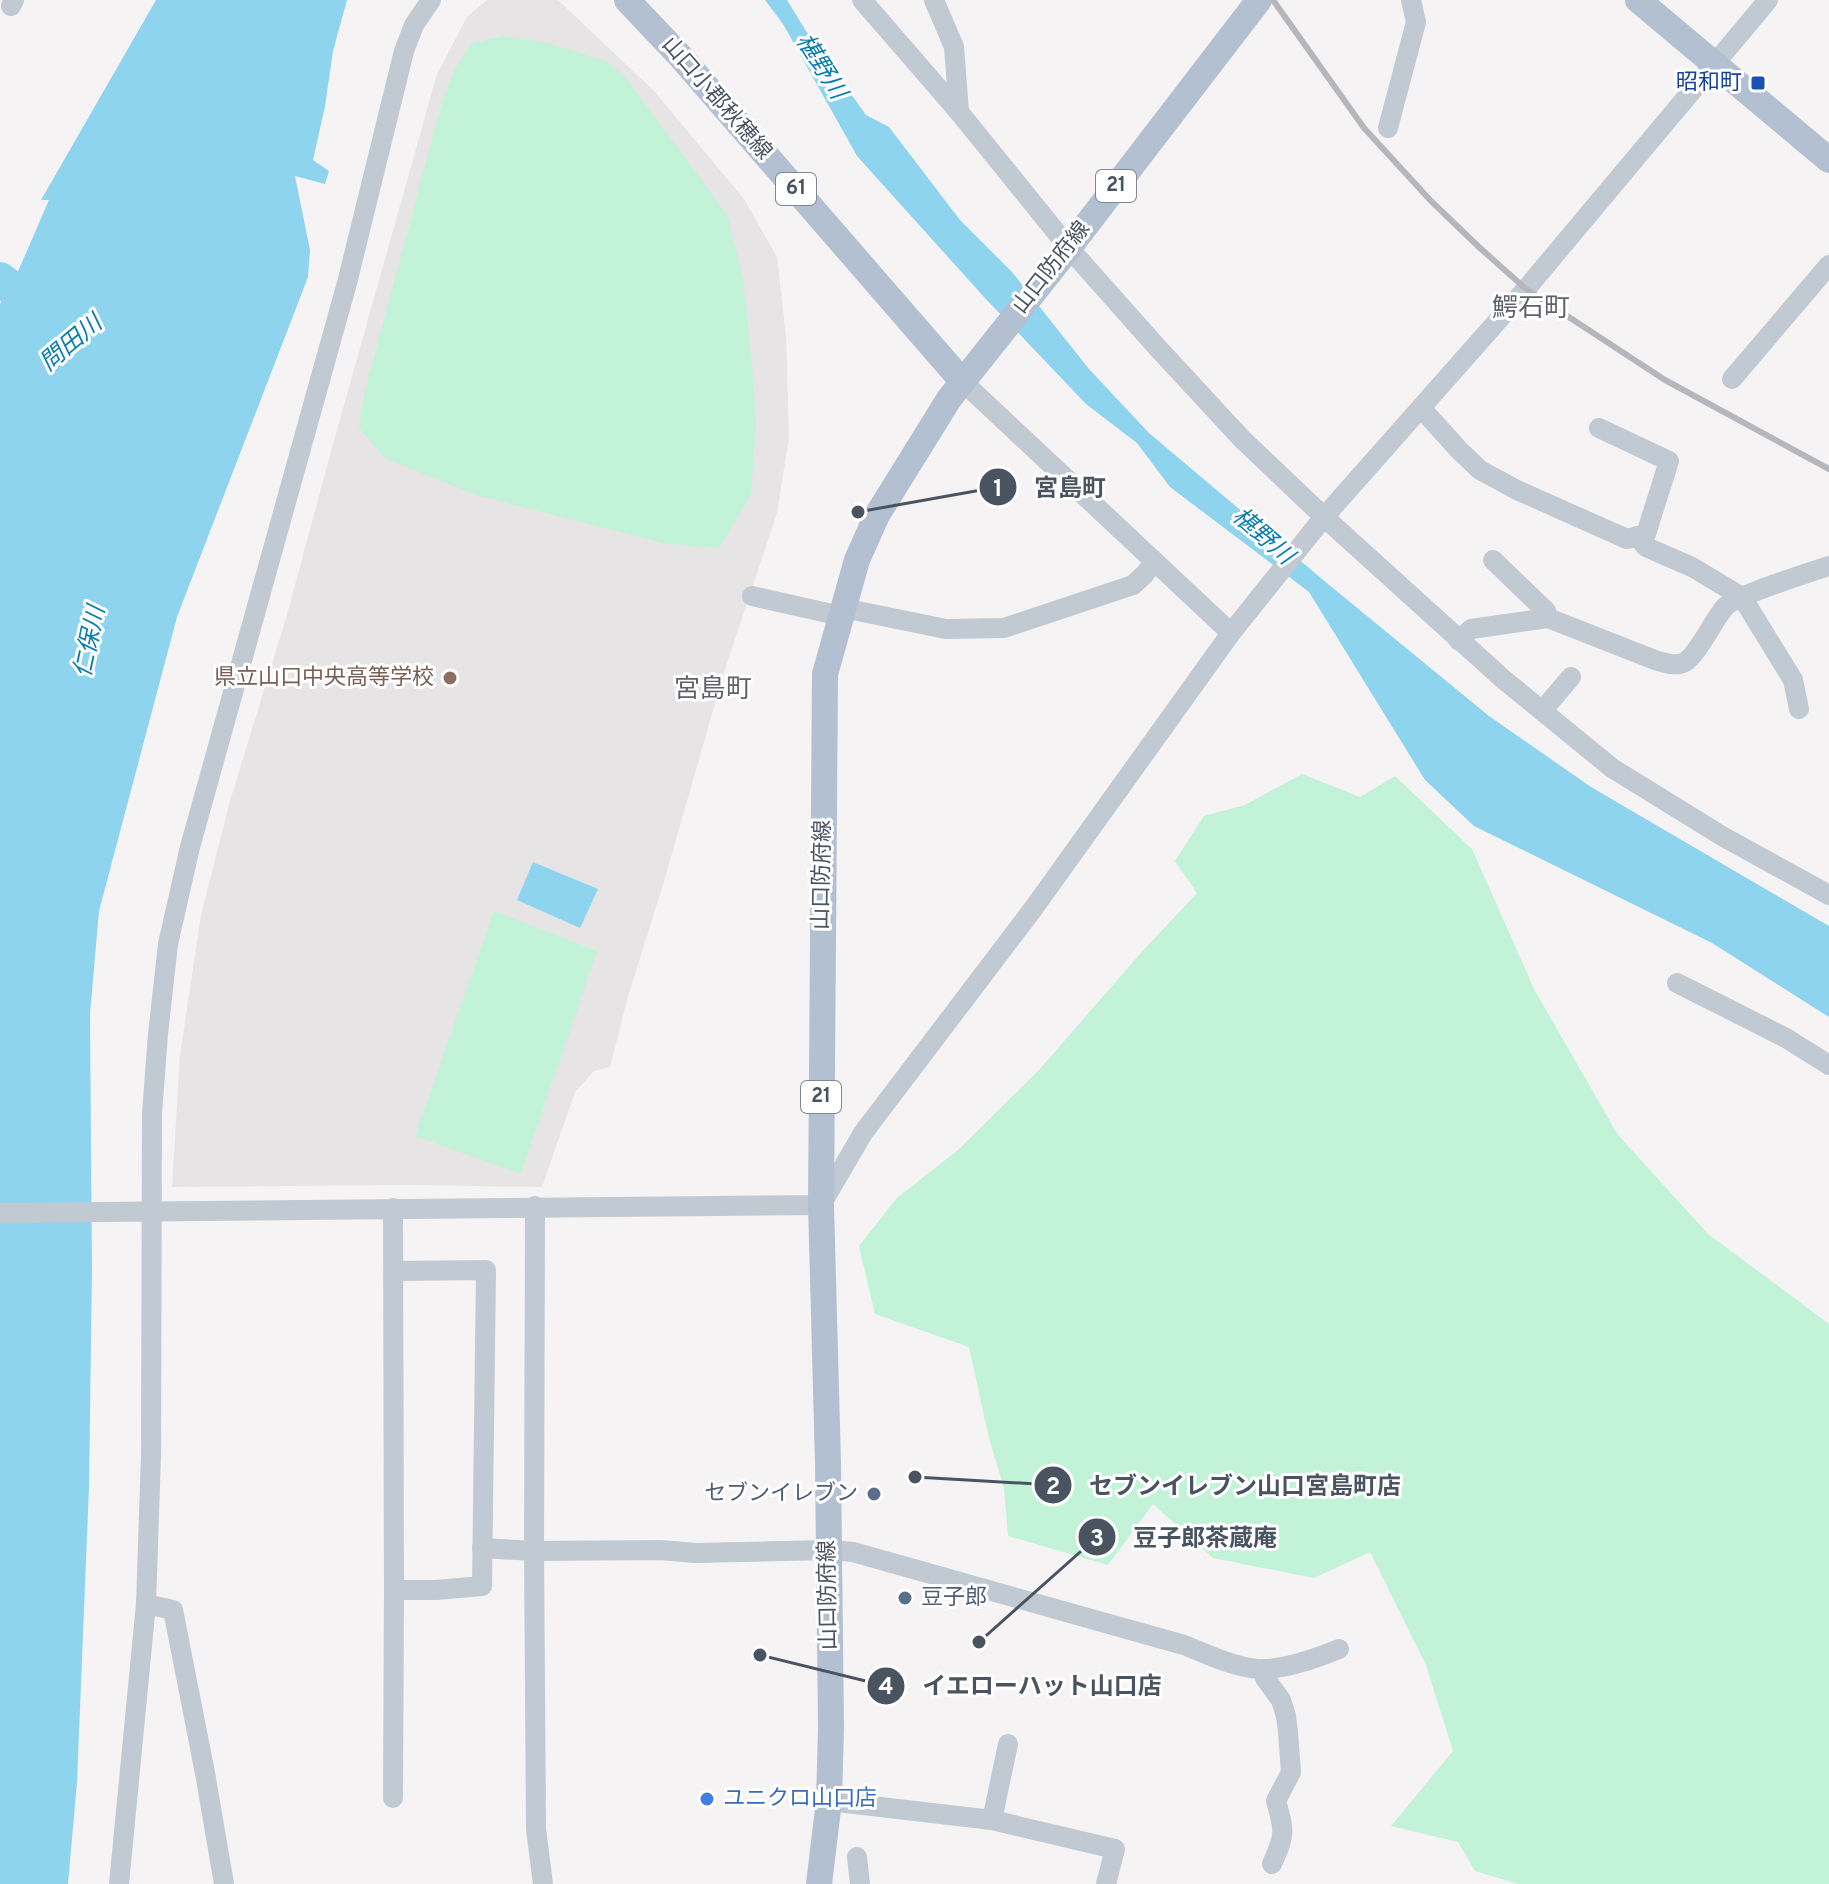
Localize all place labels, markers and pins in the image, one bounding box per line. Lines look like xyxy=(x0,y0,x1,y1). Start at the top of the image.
place label: 昭和町 xyxy=(1676,70,1742,97)
marker: 昭和町 xyxy=(1749,74,1767,92)
callout: 宮島町 xyxy=(978,463,1122,511)
place label: 県立山口中央高等学校 xyxy=(214,665,434,692)
marker: 県立山口中央高等学校 xyxy=(441,669,459,687)
callout: セブンイレブン山口宮島町店 xyxy=(1033,1461,1417,1509)
place label: セブンイレブン xyxy=(704,1481,858,1508)
marker: セブンイレブン xyxy=(865,1485,883,1503)
callout: 豆子郎茶蔵庵 xyxy=(1077,1513,1293,1561)
place label: 豆子郎 xyxy=(921,1585,987,1612)
marker: 豆子郎 xyxy=(896,1589,914,1607)
callout: イエローハット山口店 xyxy=(866,1662,1178,1710)
place label: ユニクロ山口店 xyxy=(723,1786,877,1813)
marker: ユニクロ山口店 xyxy=(698,1790,716,1808)

